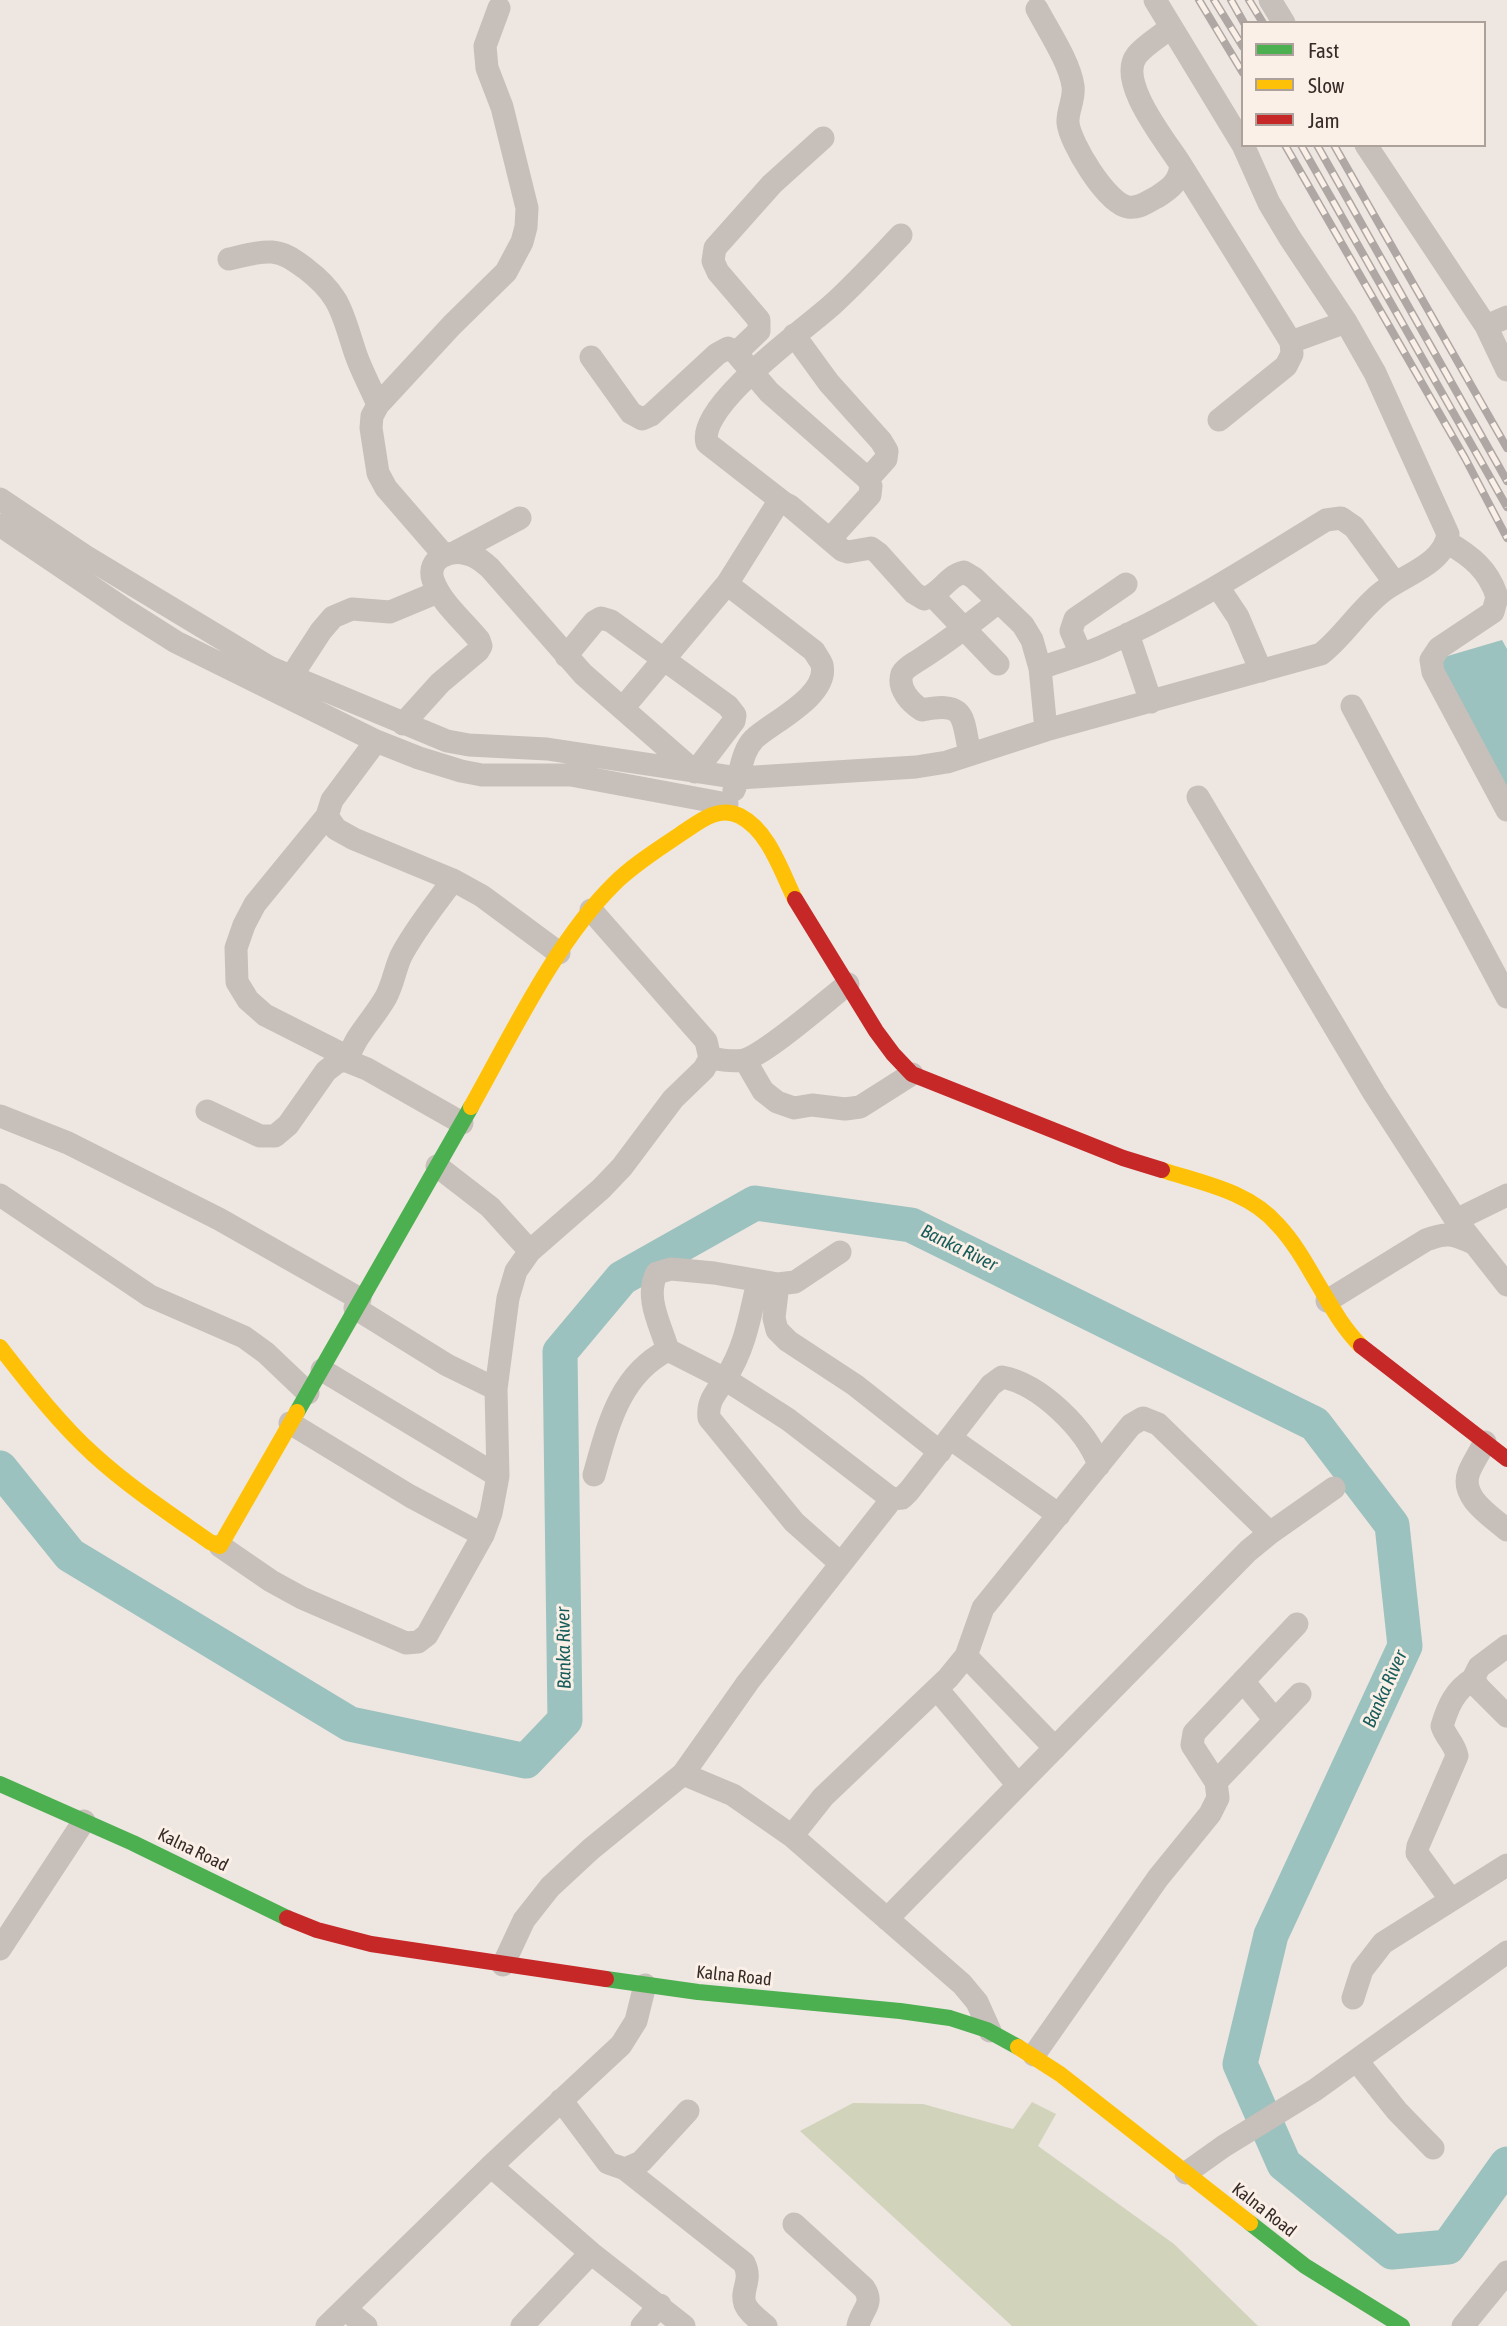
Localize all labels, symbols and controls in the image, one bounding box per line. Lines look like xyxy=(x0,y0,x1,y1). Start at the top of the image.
legend xyxy=(1241,21,1486,147)
text: Fast xyxy=(1308,38,1339,62)
text: Slow xyxy=(1308,73,1344,97)
text: Jam xyxy=(1308,108,1340,132)
water label: Banka River xyxy=(917,1220,1001,1276)
water label: Banka River xyxy=(552,1607,576,1689)
water label: Banka River xyxy=(1358,1647,1412,1731)
street label: Kalna Road xyxy=(154,1824,232,1876)
street label: Kalna Road xyxy=(695,1961,773,1991)
street label: Kalna Road xyxy=(1228,2178,1300,2242)

